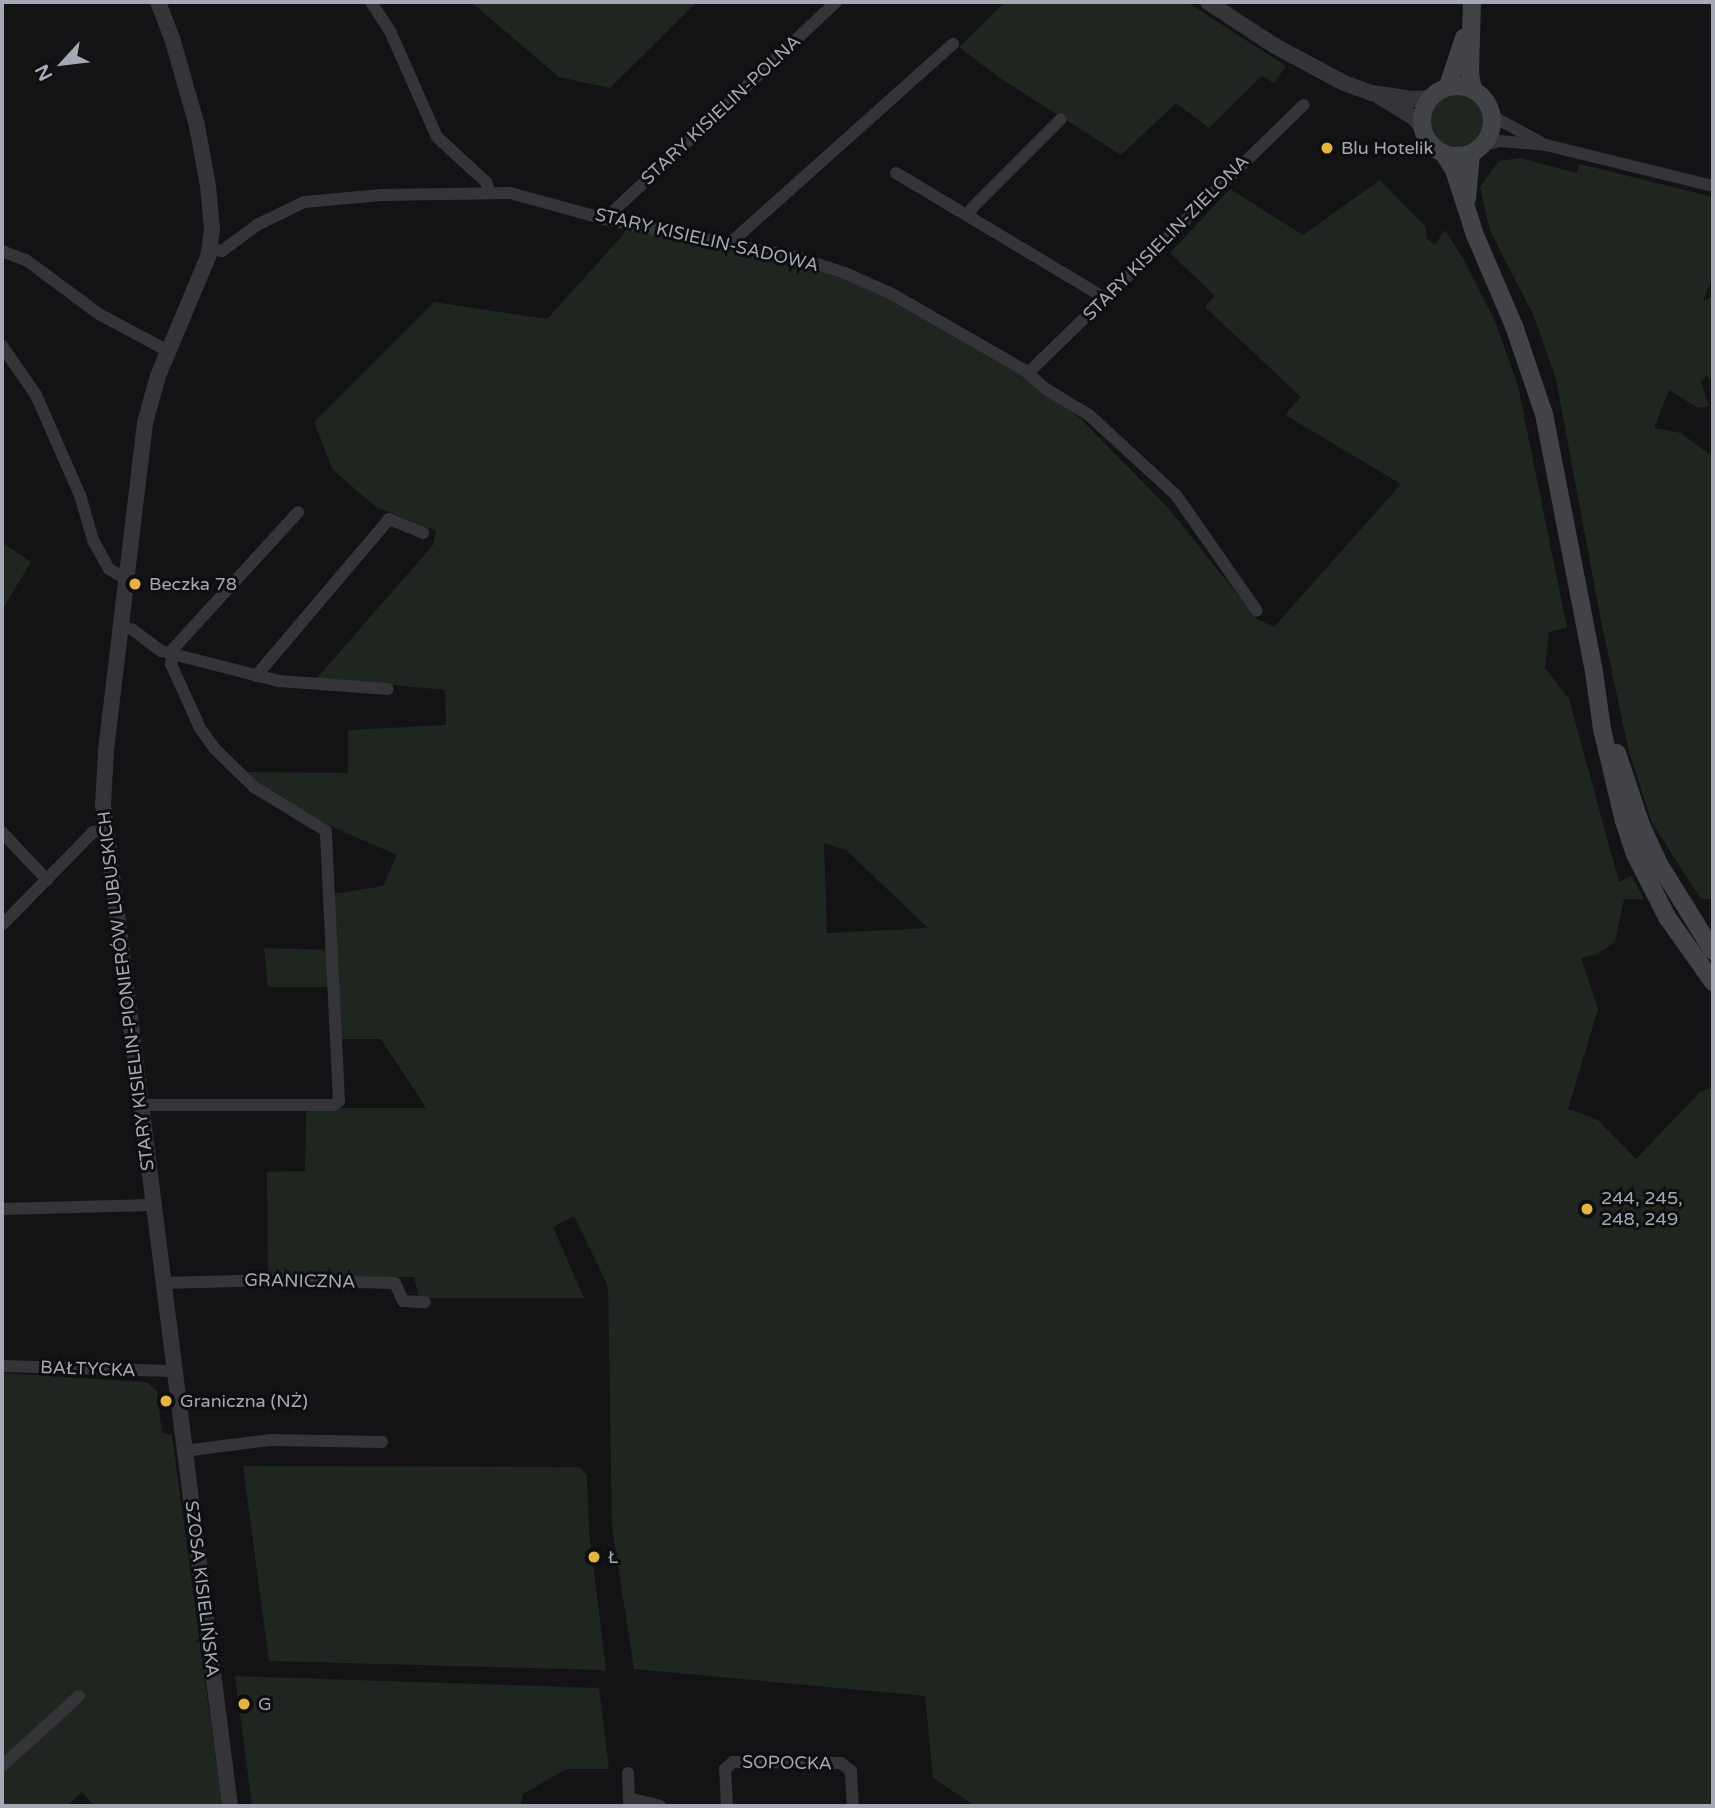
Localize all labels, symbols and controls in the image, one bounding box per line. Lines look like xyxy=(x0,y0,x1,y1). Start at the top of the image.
north arrow xyxy=(28,28,98,98)
street label: STARY KISIELIN-POLNA xyxy=(637,31,805,189)
text: N xyxy=(31,61,58,84)
place label: Blu Hotelik xyxy=(1341,137,1433,159)
marker: Blu Hotelik xyxy=(1319,140,1335,156)
street label: STARY KISIELIN-ZIELONA xyxy=(1079,151,1253,325)
street label: STARY KISIELIN-SADOWA xyxy=(593,204,821,276)
place label: Beczka 78 xyxy=(149,573,237,595)
marker: Beczka 78 xyxy=(127,576,143,592)
street label: STARY KISIELIN-PIONIERÓW LUBUSKICH xyxy=(93,810,159,1172)
place label: 244, 245, 248, 249 xyxy=(1601,1188,1683,1230)
marker: 244, 245, 248, 249 xyxy=(1579,1201,1595,1217)
street label: GRANICZNA xyxy=(244,1269,356,1293)
street label: BAŁTYCKA xyxy=(40,1357,136,1381)
place label: Graniczna (NŻ) xyxy=(180,1390,308,1412)
marker: Graniczna (NŻ) xyxy=(158,1393,174,1409)
street label: SZOSA KISIELIŃSKA xyxy=(180,1500,224,1678)
place label: Ł xyxy=(608,1546,618,1568)
marker: Ł xyxy=(586,1549,602,1565)
place label: G xyxy=(258,1693,272,1715)
marker: G xyxy=(236,1696,252,1712)
street label: SOPOCKA xyxy=(742,1751,832,1775)

